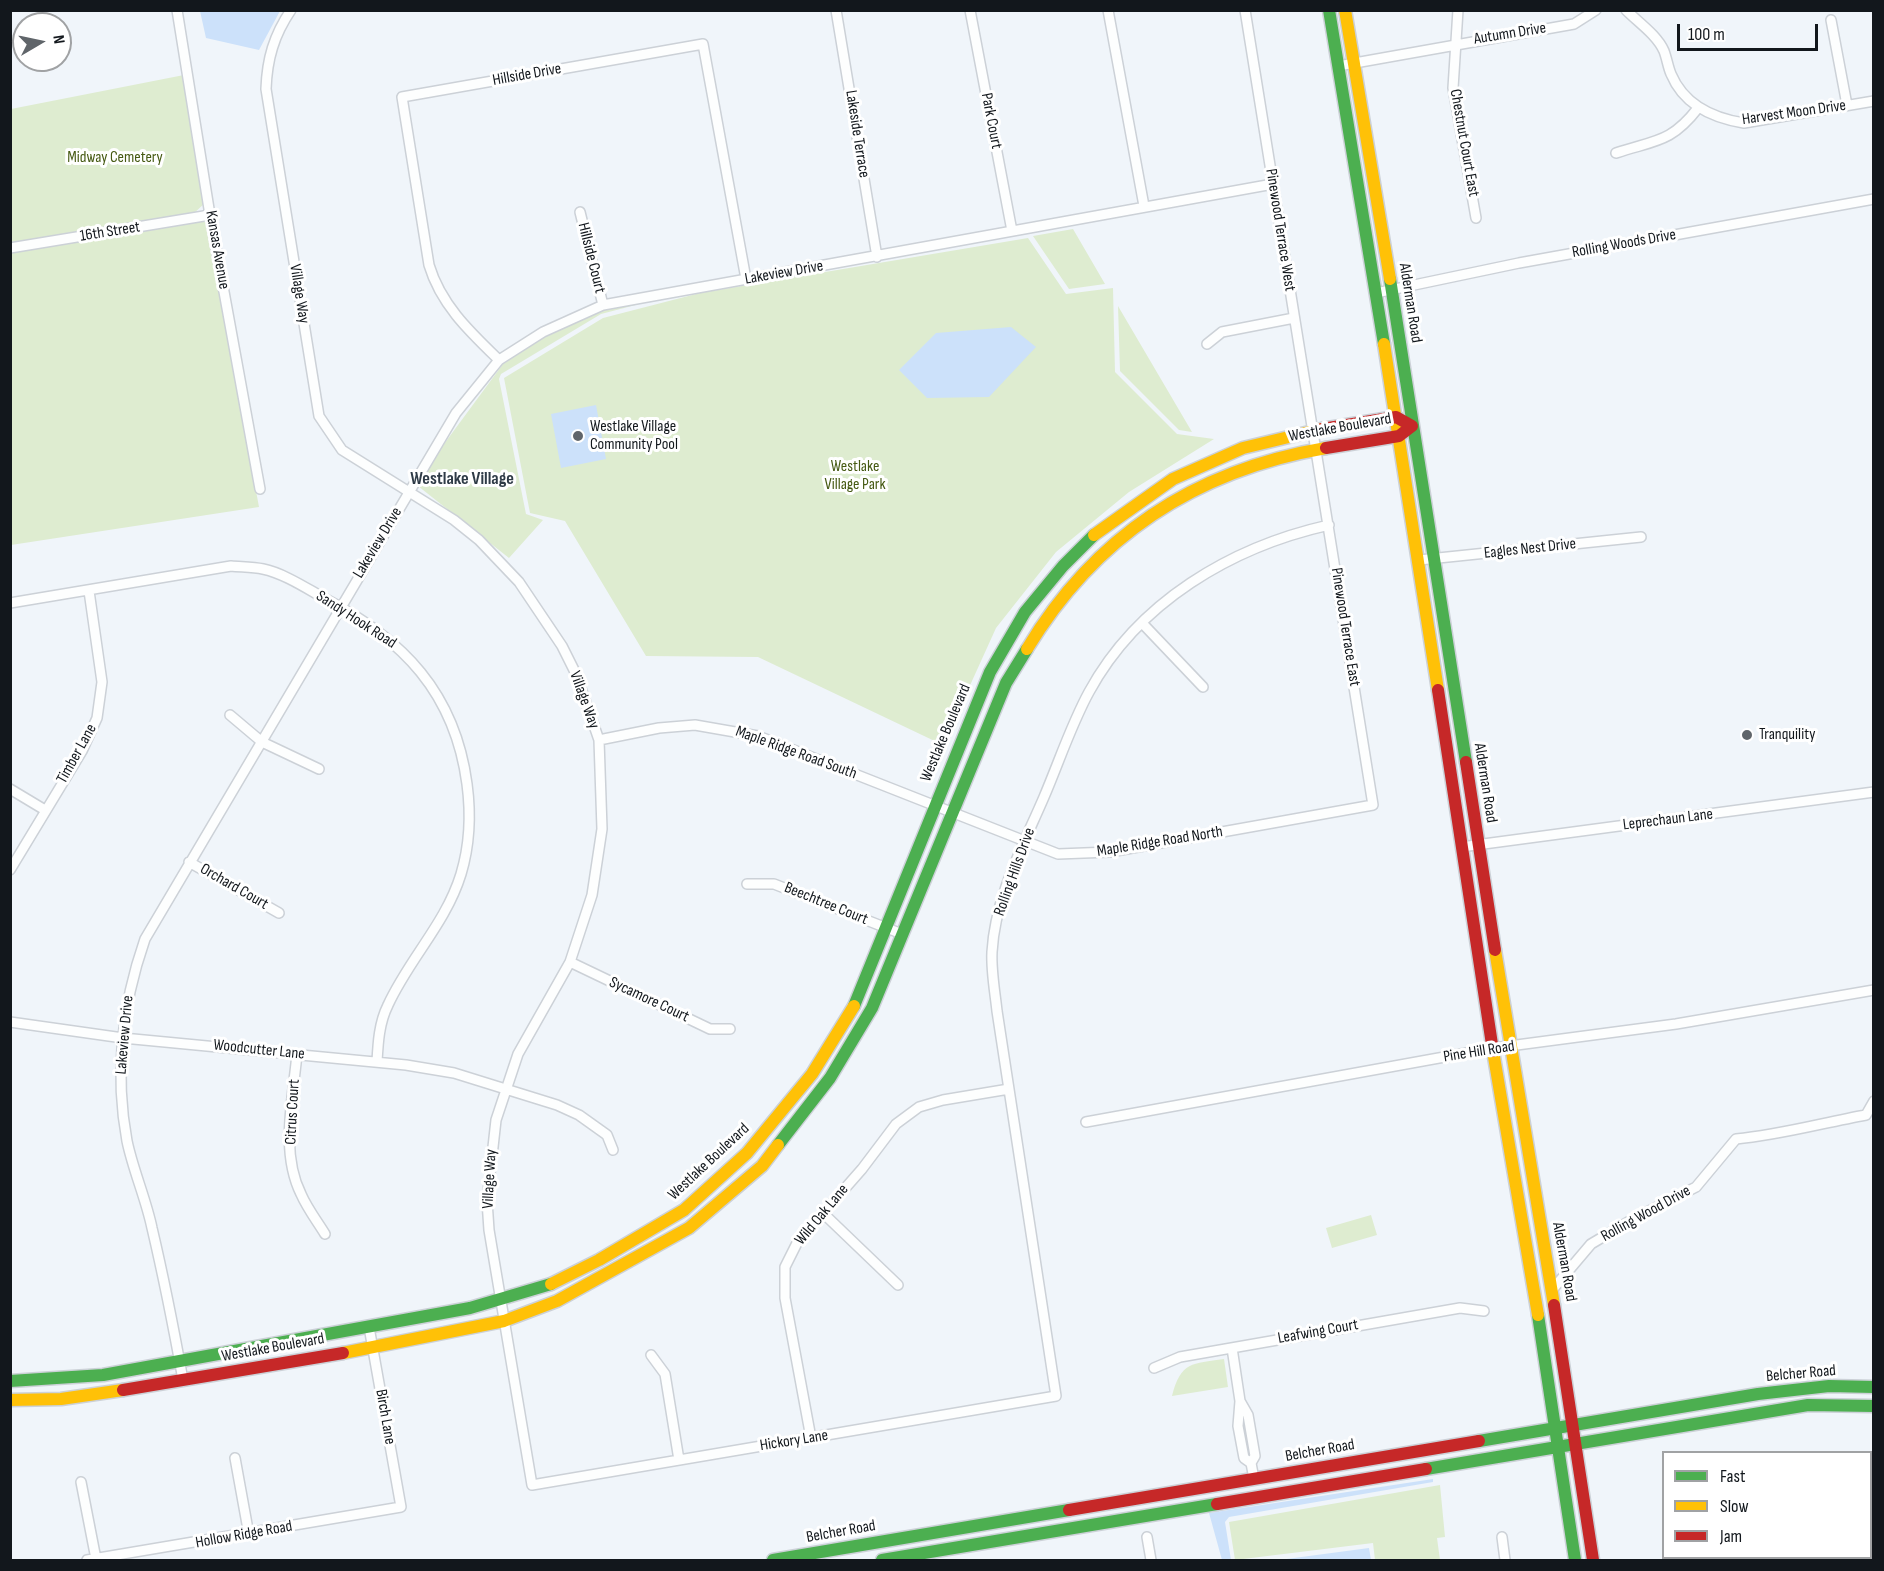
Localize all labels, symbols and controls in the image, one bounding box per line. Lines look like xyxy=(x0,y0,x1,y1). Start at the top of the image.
north arrow xyxy=(12,12,72,72)
scale bar xyxy=(1680,12,1821,50)
street label: Autumn Drive xyxy=(1473,19,1547,49)
text: 100 m xyxy=(1688,24,1725,45)
text: N xyxy=(48,34,68,45)
street label: Hillside Drive xyxy=(491,60,563,90)
street label: Chestnut Court East xyxy=(1445,88,1483,198)
street label: Lakeside Terrace xyxy=(841,89,873,179)
street label: Park Court xyxy=(976,91,1006,151)
street label: Harvest Moon Drive xyxy=(1741,96,1847,130)
park label: Midway Cemetery xyxy=(67,148,163,168)
street label: Pinewood Terrace West xyxy=(1261,167,1299,293)
street label: Kansas Avenue xyxy=(201,209,233,291)
street label: 16th Street xyxy=(79,218,141,246)
street label: Hillside Court xyxy=(573,221,609,295)
street label: Rolling Woods Drive xyxy=(1571,225,1677,263)
street label: Lakeview Drive xyxy=(743,257,825,289)
street label: Alderman Road xyxy=(1394,262,1426,344)
street label: Village Way xyxy=(285,263,313,325)
street label: Westlake Boulevard xyxy=(1287,410,1393,446)
place label: Westlake Village Community Pool xyxy=(590,417,678,455)
marker: Westlake Village Community Pool xyxy=(571,429,585,443)
park label: Westlake Village Park xyxy=(825,457,885,495)
district label: Westlake Village xyxy=(410,468,514,490)
street label: Lakeview Drive xyxy=(349,504,407,582)
street label: Eagles Nest Drive xyxy=(1483,535,1577,563)
street label: Pinewood Terrace East xyxy=(1326,566,1364,688)
street label: Sandy Hook Road xyxy=(312,587,400,653)
street label: Village Way xyxy=(565,669,603,731)
street label: Westlake Boulevard xyxy=(917,681,975,785)
street label: Timber Lane xyxy=(53,721,101,787)
street label: Maple Ridge Road South xyxy=(733,722,859,784)
place label: Tranquility xyxy=(1759,725,1815,745)
marker: Tranquility xyxy=(1740,728,1754,742)
street label: Alderman Road xyxy=(1469,742,1501,824)
street label: Leprechaun Lane xyxy=(1622,805,1714,835)
street label: Maple Ridge Road North xyxy=(1096,823,1224,861)
street label: Rolling Hills Drive xyxy=(990,825,1040,919)
street label: Orchard Court xyxy=(196,860,272,914)
street label: Beechtree Court xyxy=(781,879,871,929)
street label: Sycamore Court xyxy=(606,973,692,1027)
street label: Lakeview Drive xyxy=(112,995,138,1075)
street label: Woodcutter Lane xyxy=(212,1036,306,1064)
street label: Pine Hill Road xyxy=(1442,1037,1516,1067)
street label: Citrus Court xyxy=(282,1079,304,1145)
street label: Westlake Boulevard xyxy=(664,1120,754,1204)
street label: Village Way xyxy=(479,1149,501,1209)
street label: Wild Oak Lane xyxy=(791,1181,853,1249)
street label: Rolling Wood Drive xyxy=(1598,1181,1694,1247)
street label: Alderman Road xyxy=(1548,1221,1580,1303)
street label: Leafwing Court xyxy=(1276,1315,1360,1349)
street label: Westlake Boulevard xyxy=(220,1330,326,1366)
street label: Belcher Road xyxy=(1765,1361,1837,1387)
street label: Birch Lane xyxy=(371,1388,399,1446)
street label: Hickory Lane xyxy=(759,1426,829,1456)
street label: Belcher Road xyxy=(1284,1435,1356,1467)
legend xyxy=(1662,1451,1872,1559)
text: Fast xyxy=(1720,1466,1745,1487)
text: Slow xyxy=(1720,1496,1749,1517)
street label: Belcher Road xyxy=(805,1516,877,1548)
street label: Hollow Ridge Road xyxy=(194,1517,294,1553)
text: Jam xyxy=(1720,1526,1742,1547)

